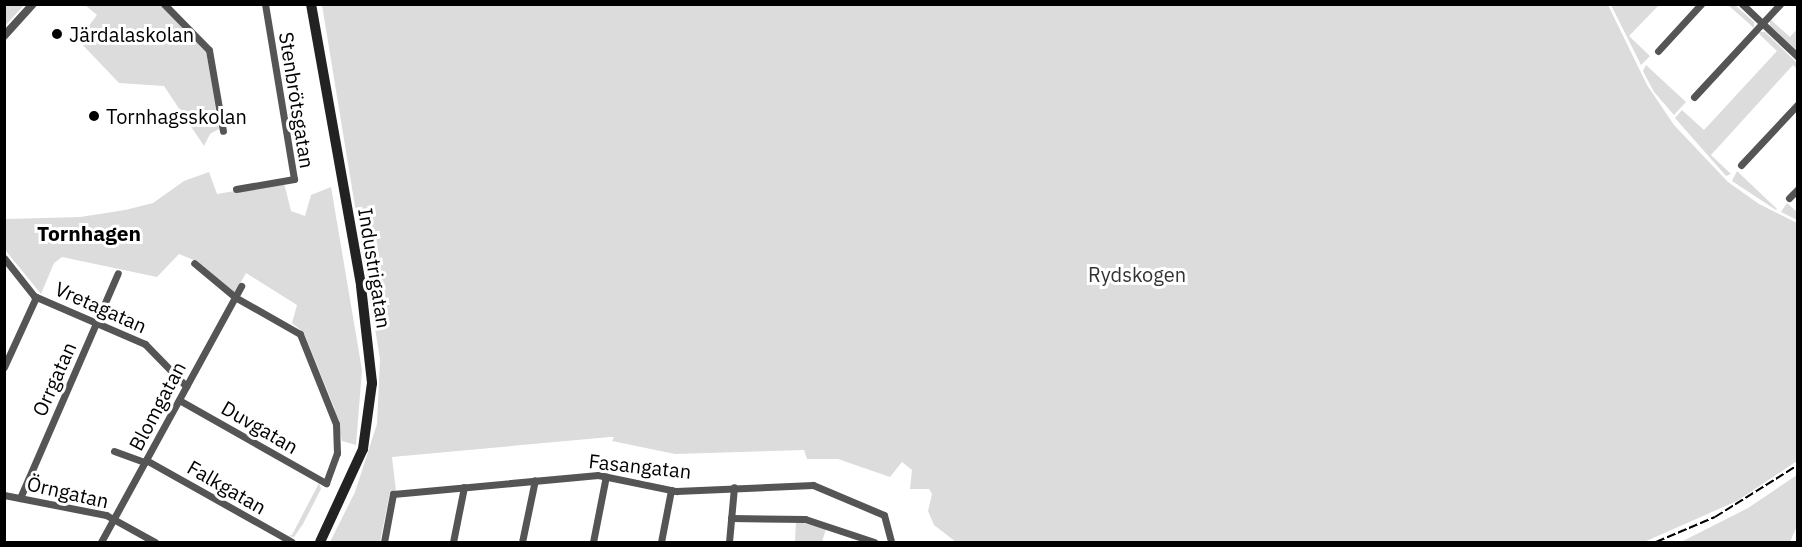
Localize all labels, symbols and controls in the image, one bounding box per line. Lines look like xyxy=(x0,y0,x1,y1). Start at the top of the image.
place label: Järdalaskolan xyxy=(69,22,194,46)
marker: Järdalaskolan xyxy=(50,27,64,41)
street label: Stenbrötsgatan xyxy=(274,30,320,170)
place label: Tornhagsskolan xyxy=(106,104,247,128)
marker: Tornhagsskolan xyxy=(87,109,101,123)
street label: Industrigatan xyxy=(354,206,396,330)
district label: Tornhagen xyxy=(37,220,141,246)
park label: Rydskogen xyxy=(1088,262,1186,286)
street label: Vretagatan xyxy=(51,276,151,338)
street label: Orrgatan xyxy=(27,338,81,420)
street label: Blomgatan xyxy=(124,357,190,455)
street label: Duvgatan xyxy=(217,395,303,459)
street label: Fasangatan xyxy=(587,449,693,483)
street label: Falkgatan xyxy=(183,455,271,519)
street label: Örngatan xyxy=(25,471,111,513)

